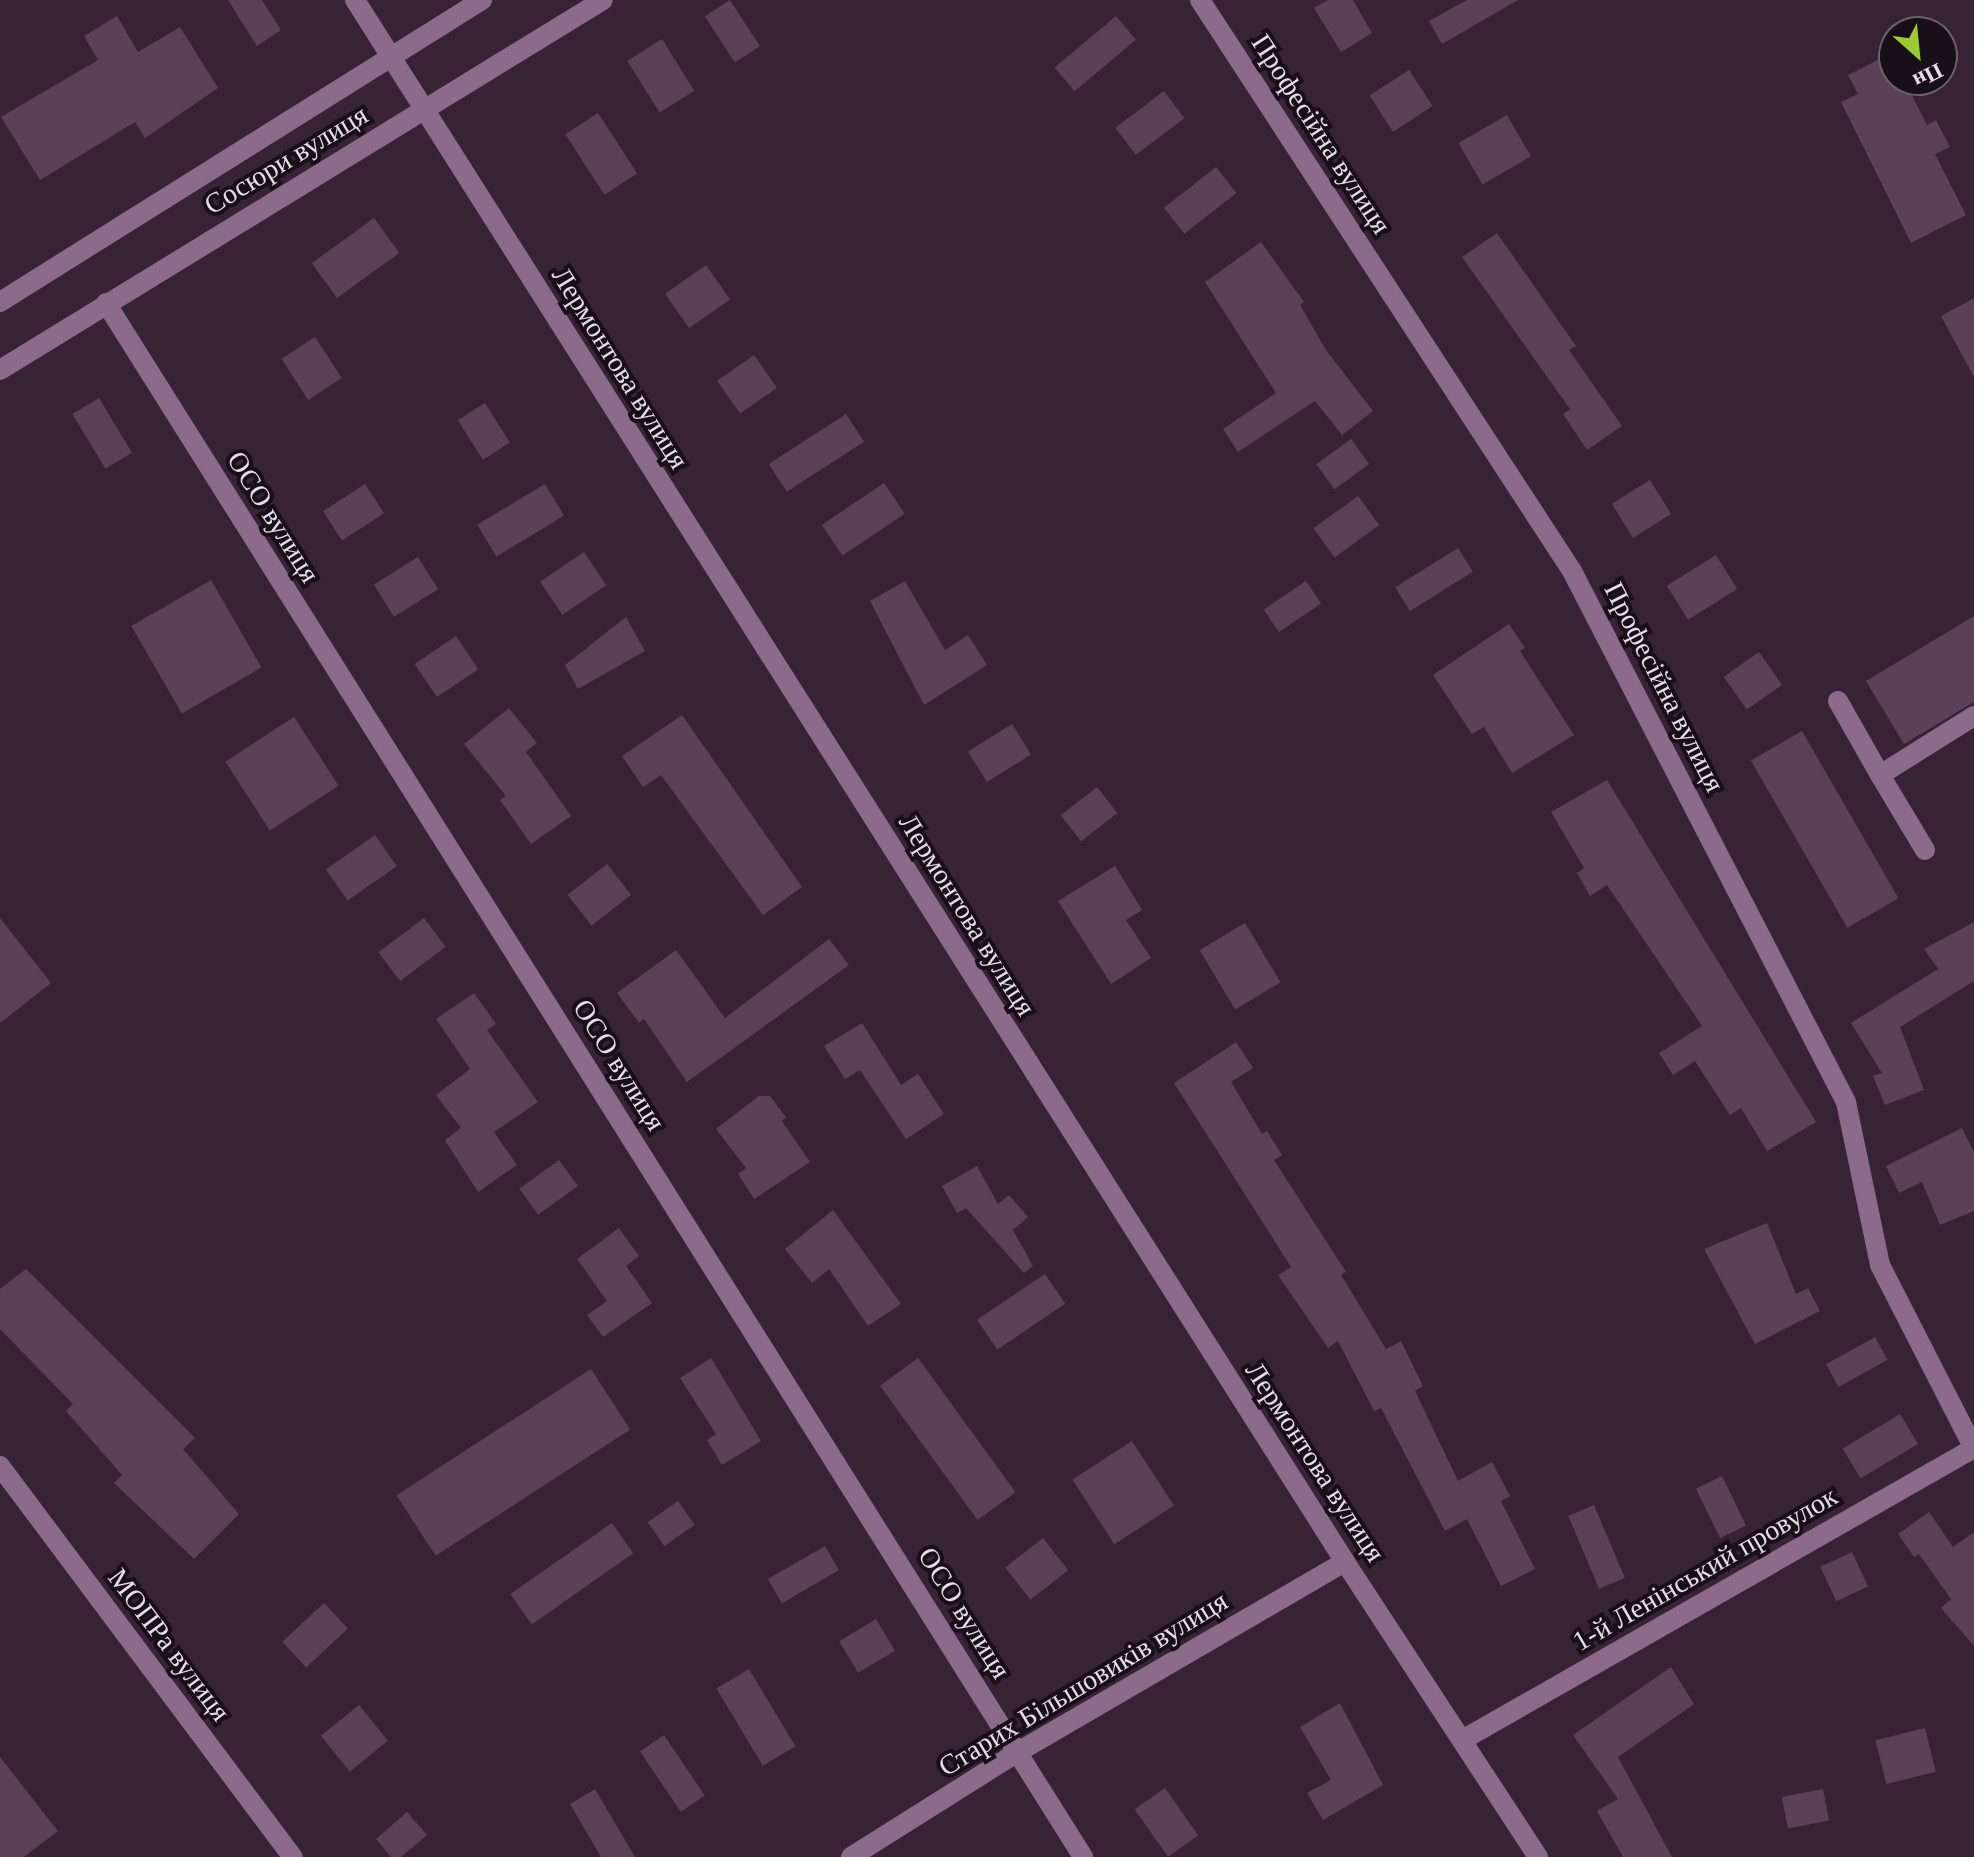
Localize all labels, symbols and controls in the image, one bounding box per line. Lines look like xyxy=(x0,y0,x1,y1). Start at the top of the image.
north arrow xyxy=(1878,16,1958,96)
street label: Професійна вулиця xyxy=(1244,28,1398,240)
text: Пн xyxy=(1909,58,1947,94)
street label: Сосюри вулиця xyxy=(198,98,374,222)
street label: Лермонтова вулиця xyxy=(544,261,696,475)
street label: ОСО вулиця xyxy=(219,445,327,589)
street label: Професійна вулиця xyxy=(1597,576,1731,798)
street label: Лермонтова вулиця xyxy=(891,808,1043,1022)
street label: ОСО вулиця xyxy=(565,993,673,1137)
street label: Лермонтова вулиця xyxy=(1238,1356,1392,1568)
street label: 1-й Ленінський провулок xyxy=(1567,1480,1843,1658)
street label: ОСО вулиця xyxy=(910,1541,1018,1685)
street label: МОПРа вулиця xyxy=(101,1562,237,1728)
street label: Старих Більшовиків вулиця xyxy=(932,1584,1234,1784)

